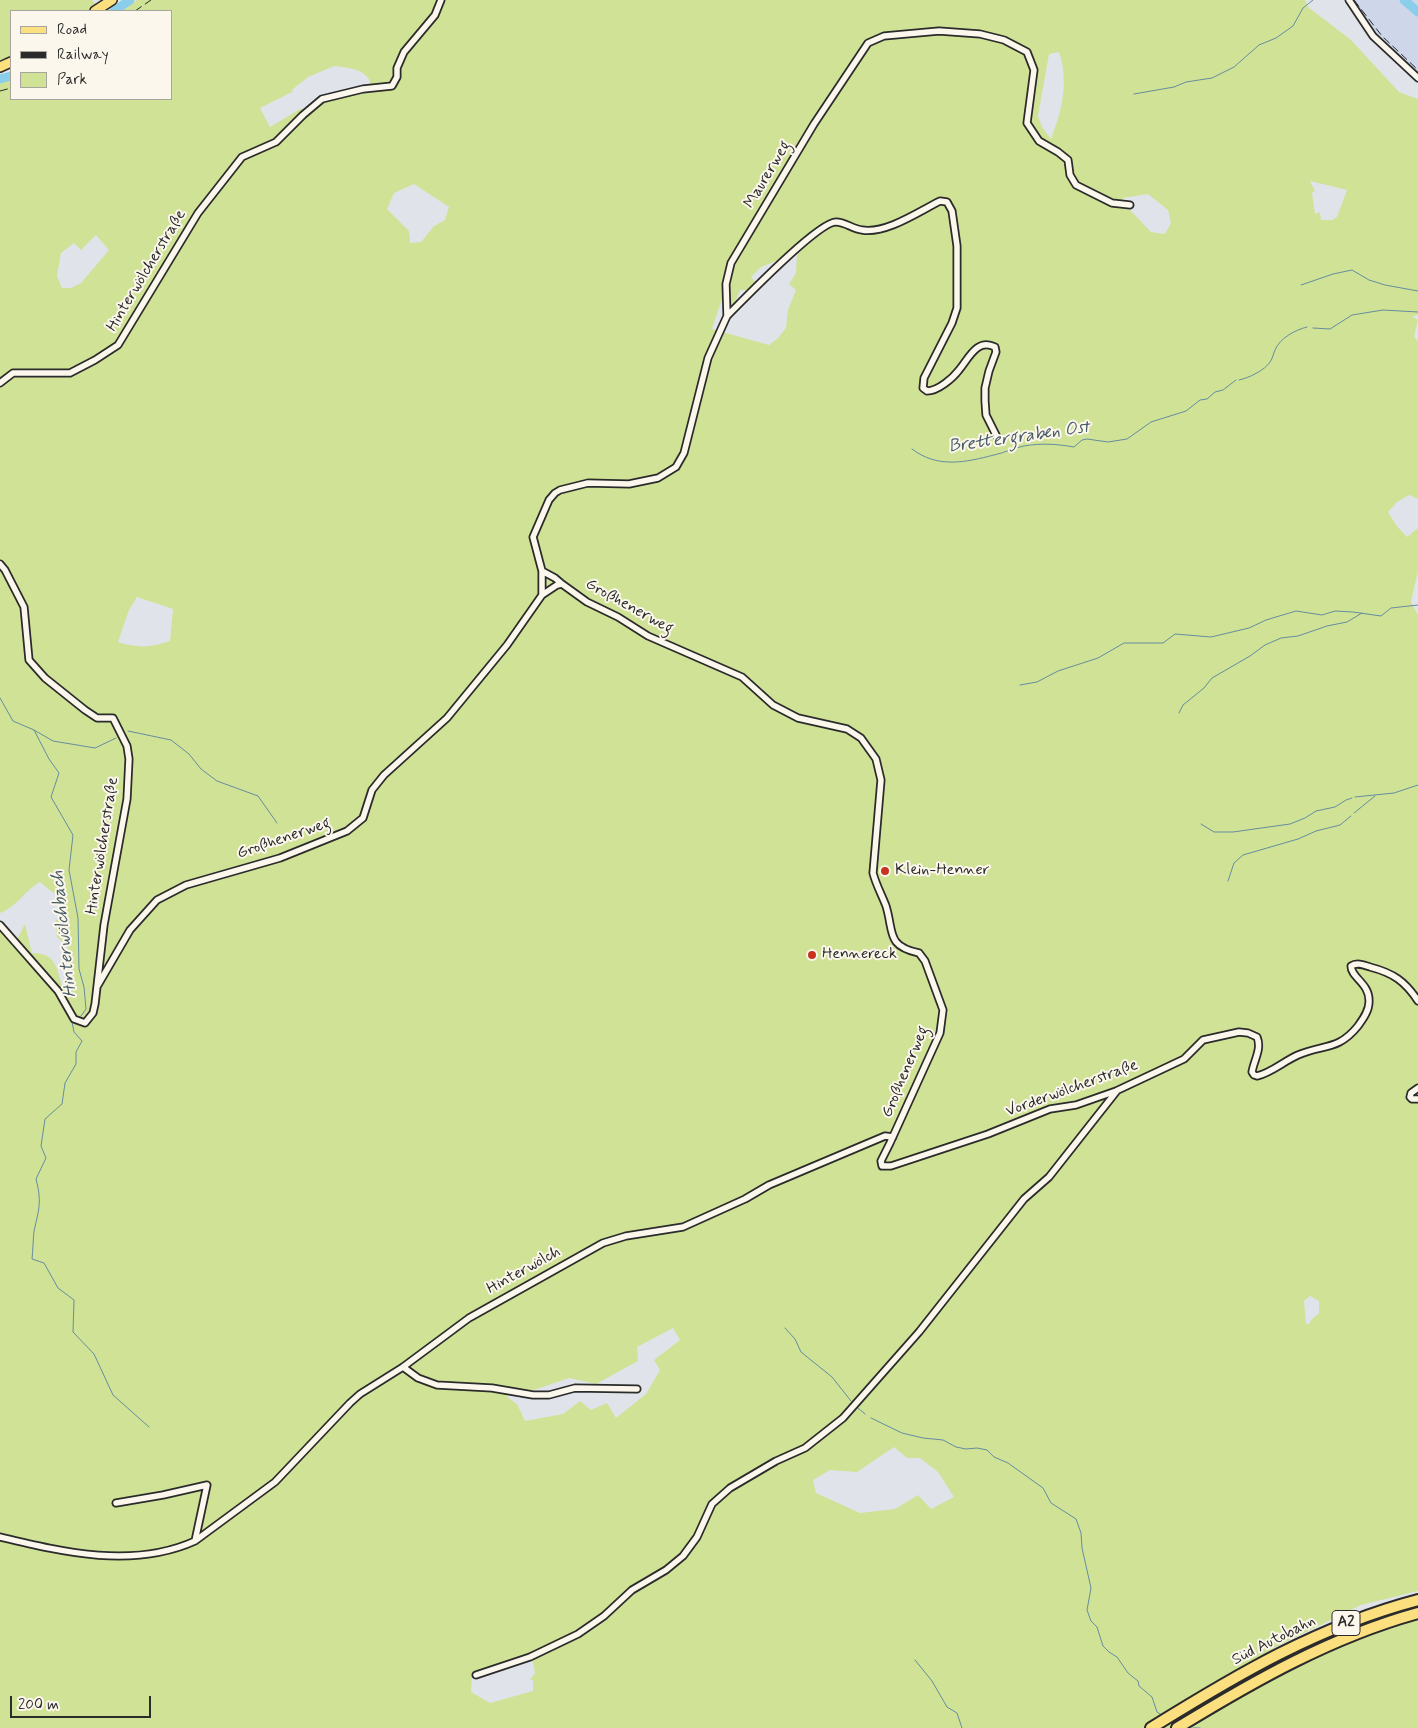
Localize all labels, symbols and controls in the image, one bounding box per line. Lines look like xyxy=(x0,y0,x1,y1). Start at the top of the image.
legend xyxy=(10,10,172,100)
text: Road xyxy=(57,20,87,40)
text: Railway xyxy=(57,45,109,65)
text: Park xyxy=(57,70,87,90)
street label: Maurerweg xyxy=(740,138,796,212)
street label: Hinterwölcherstraße xyxy=(103,207,191,335)
water label: Brettergraben Ost xyxy=(947,417,1091,459)
street label: Großhenerweg xyxy=(582,575,676,639)
street label: Hinterwölcherstraße xyxy=(83,776,123,916)
street label: Großhenerweg xyxy=(235,814,333,864)
place label: Klein-Henner xyxy=(895,861,990,881)
marker: Klein-Henner xyxy=(879,865,891,877)
water label: Hinterwölchbach xyxy=(48,870,82,998)
place label: Hennereck xyxy=(822,945,897,965)
marker: Hennereck xyxy=(806,949,818,961)
street label: Großhenerweg xyxy=(878,1023,934,1121)
street label: Vorderwölcherstraße xyxy=(1003,1056,1141,1122)
street label: Hinterwölch xyxy=(484,1243,564,1299)
road number: A2 xyxy=(1332,1610,1360,1636)
street label: Süd Autobahn xyxy=(1229,1612,1319,1670)
scale bar xyxy=(12,1686,154,1718)
text: 200 m xyxy=(18,1695,59,1715)

